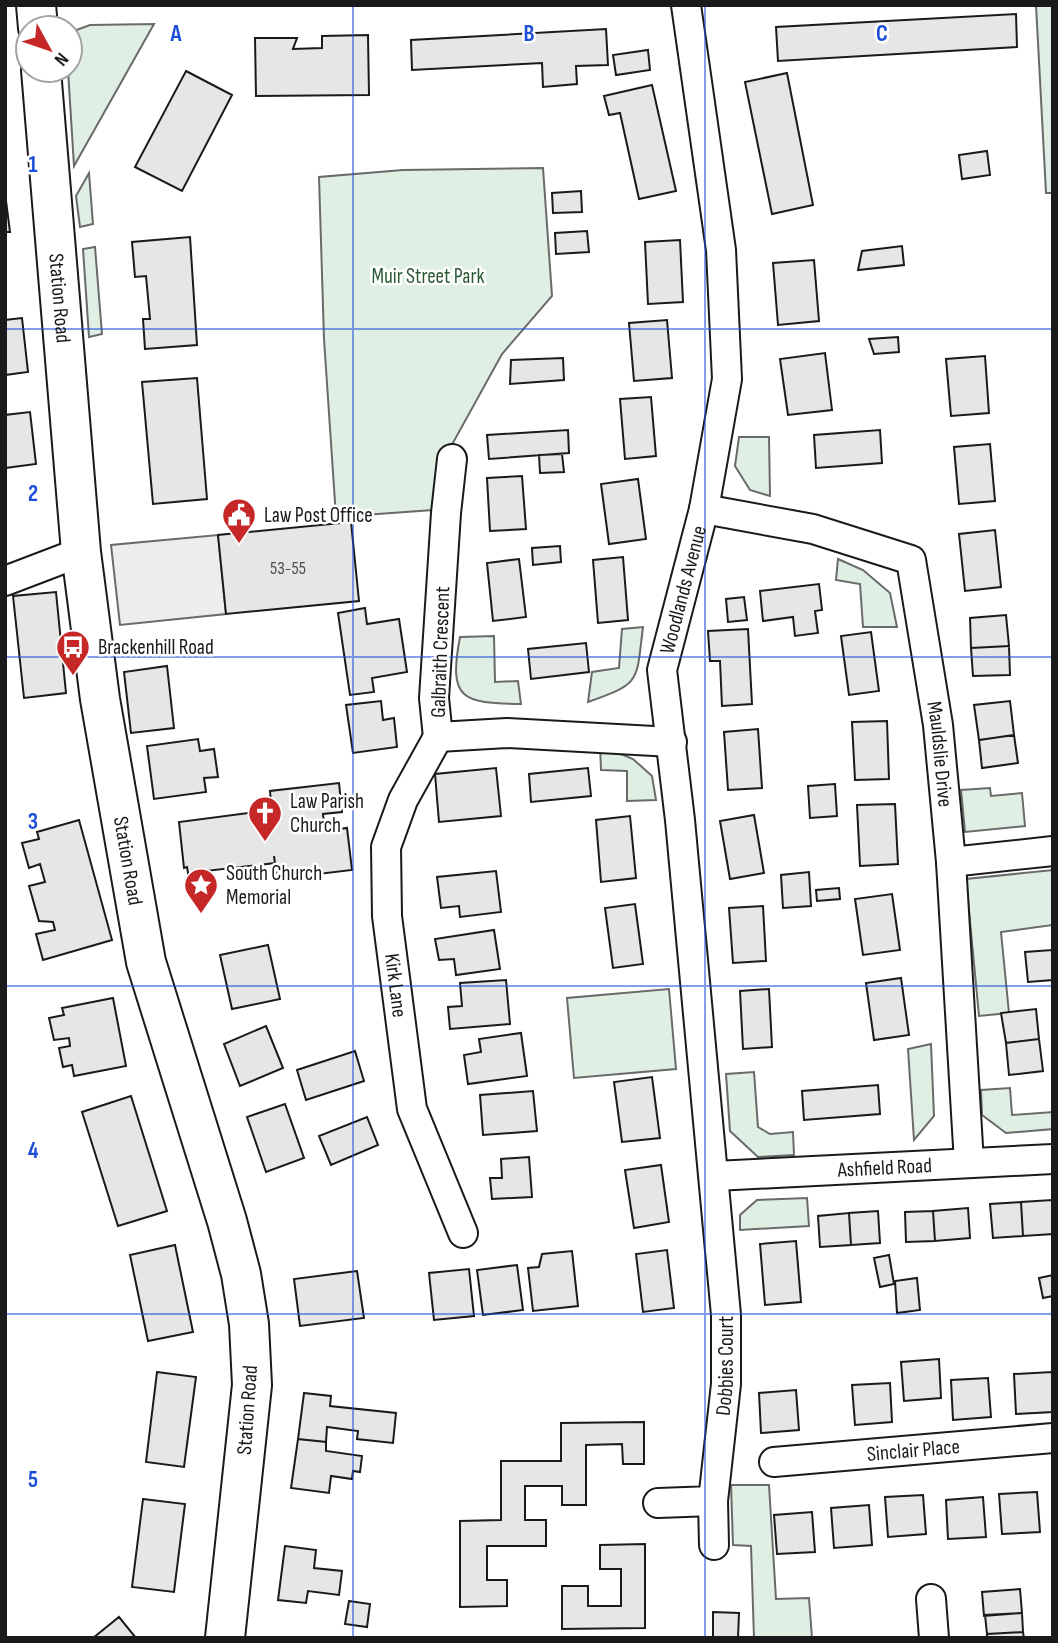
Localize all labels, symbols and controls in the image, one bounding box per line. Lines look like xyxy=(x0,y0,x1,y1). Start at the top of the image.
north arrow xyxy=(14,14,84,84)
text: A xyxy=(170,20,183,48)
text: B xyxy=(524,20,535,48)
text: C xyxy=(876,20,888,48)
text: N xyxy=(49,48,73,70)
text: 1 xyxy=(28,151,38,179)
street label: Station Road xyxy=(43,252,76,344)
park label: Muir Street Park xyxy=(372,264,484,289)
text: 2 xyxy=(28,480,38,508)
public building icon: Law Post Office xyxy=(220,496,258,545)
place label: Law Post Office xyxy=(264,503,373,528)
street label: Woodlands Avenue xyxy=(655,523,712,657)
house number: 53-55 xyxy=(270,558,306,579)
street label: Galbraith Crescent xyxy=(426,586,455,718)
bus stop icon: Brackenhill Road xyxy=(54,628,92,677)
place label: Brackenhill Road xyxy=(98,635,214,660)
street label: Mauldslie Drive xyxy=(921,699,958,808)
place label: Law Parish Church xyxy=(290,789,364,838)
church icon: Law Parish Church xyxy=(246,794,284,843)
text: 3 xyxy=(28,808,38,836)
street label: Station Road xyxy=(108,814,148,907)
place label: South Church Memorial xyxy=(226,861,322,910)
place icon: South Church Memorial xyxy=(182,866,220,915)
street label: Kirk Lane xyxy=(379,952,412,1019)
text: 4 xyxy=(28,1137,39,1165)
street label: Ashfield Road xyxy=(836,1153,933,1183)
street label: Dobbies Court xyxy=(711,1316,739,1417)
street label: Station Road xyxy=(232,1364,263,1456)
street label: Sinclair Place xyxy=(866,1434,961,1467)
text: 5 xyxy=(28,1466,38,1494)

